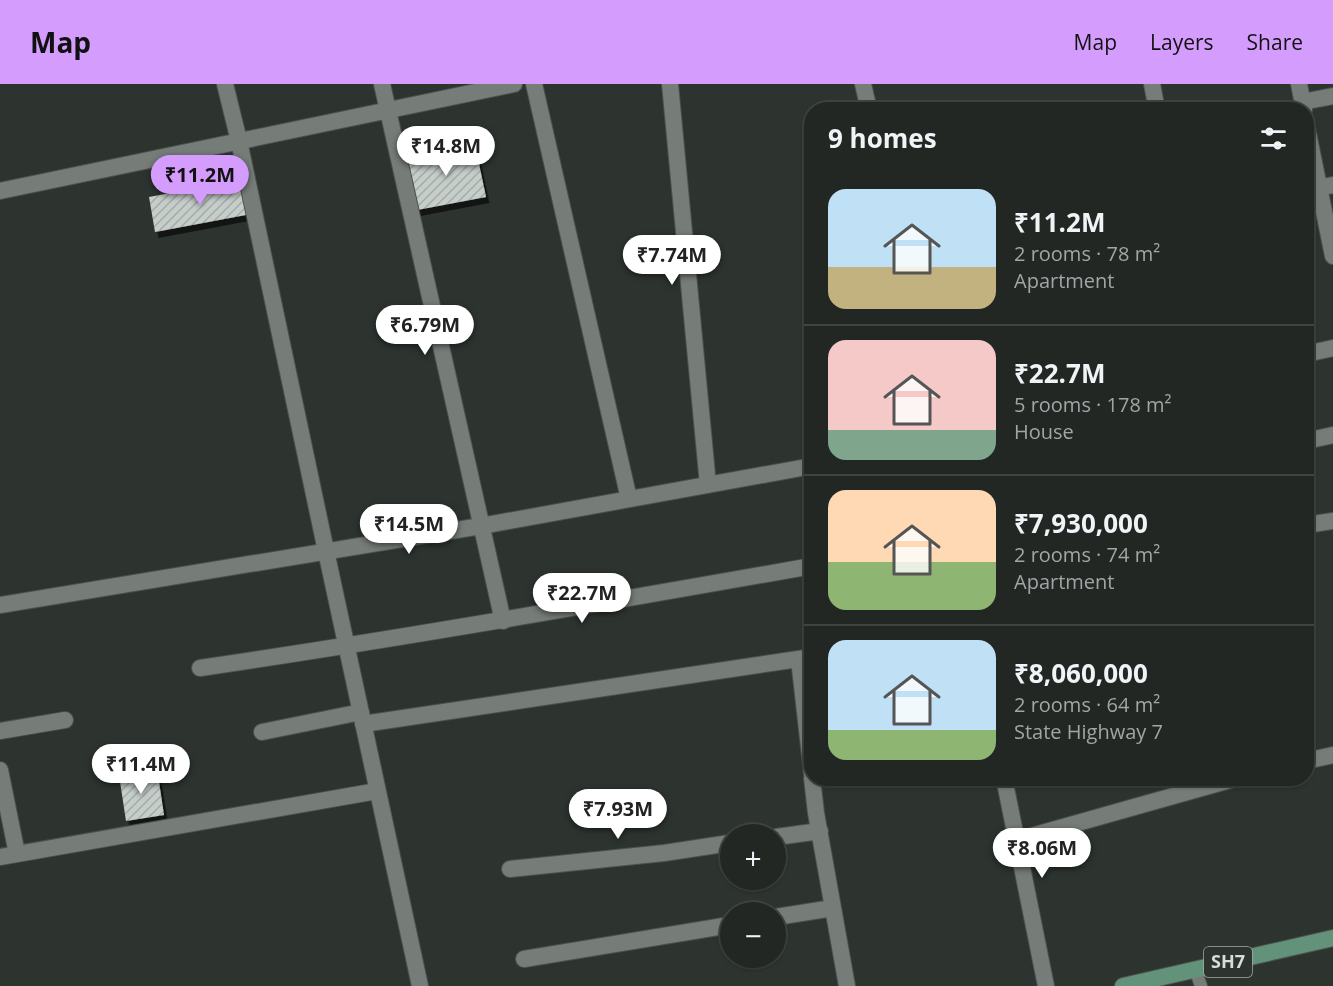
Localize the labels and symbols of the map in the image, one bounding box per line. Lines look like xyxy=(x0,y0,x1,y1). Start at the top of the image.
pin: ₹14.8M xyxy=(397,126,495,177)
pin: ₹11.2M xyxy=(151,155,249,206)
pin: ₹7.74M xyxy=(623,235,721,286)
pin: ₹6.79M xyxy=(376,305,474,356)
pin: ₹14.5M xyxy=(360,504,458,555)
pin: ₹22.7M xyxy=(533,573,631,624)
pin: ₹11.4M xyxy=(92,744,190,795)
pin: ₹7.93M xyxy=(569,789,667,840)
pin: ₹8.06M xyxy=(993,828,1091,879)
road number: SH7 xyxy=(1204,947,1252,977)

